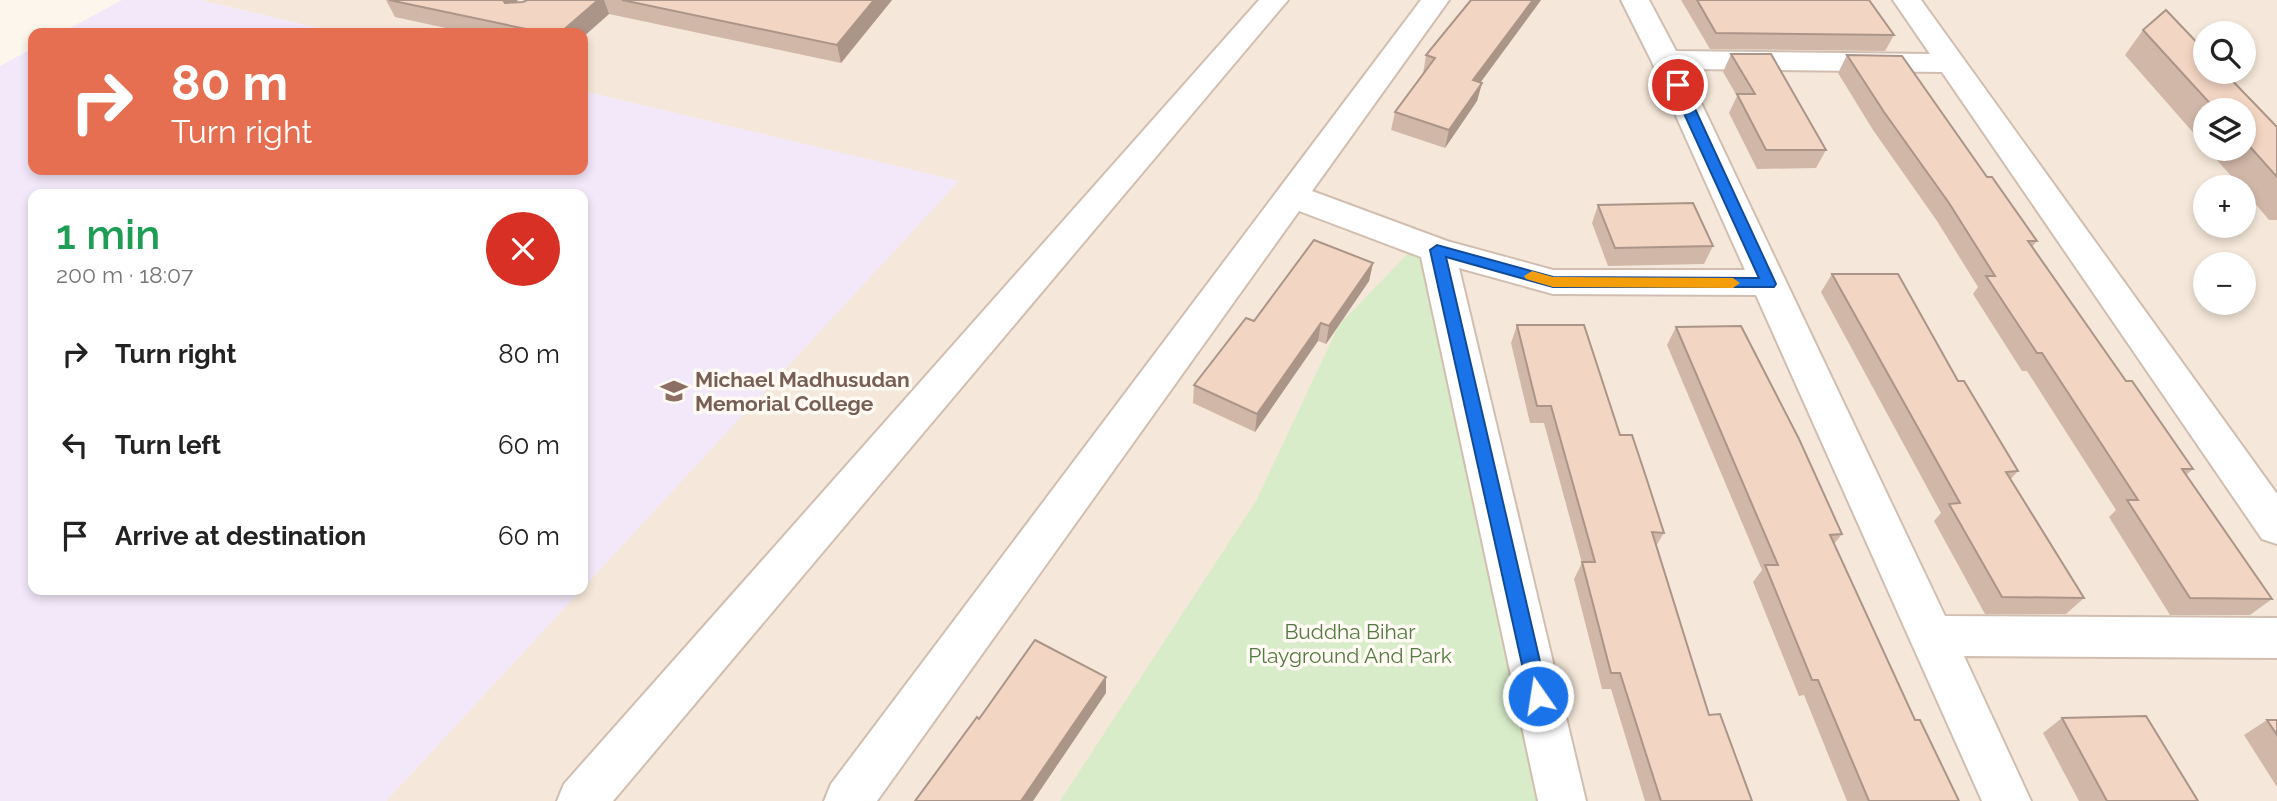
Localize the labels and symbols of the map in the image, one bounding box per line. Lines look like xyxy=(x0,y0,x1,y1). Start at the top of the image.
pin xyxy=(1648,55,1708,115)
place label: Michael Madhusudan Memorial College xyxy=(695,367,910,416)
school or university icon: Michael Madhusudan Memorial College xyxy=(659,376,689,406)
park label: Buddha Bihar Playground And Park xyxy=(1248,619,1452,668)
position arrow xyxy=(1501,659,1575,733)

